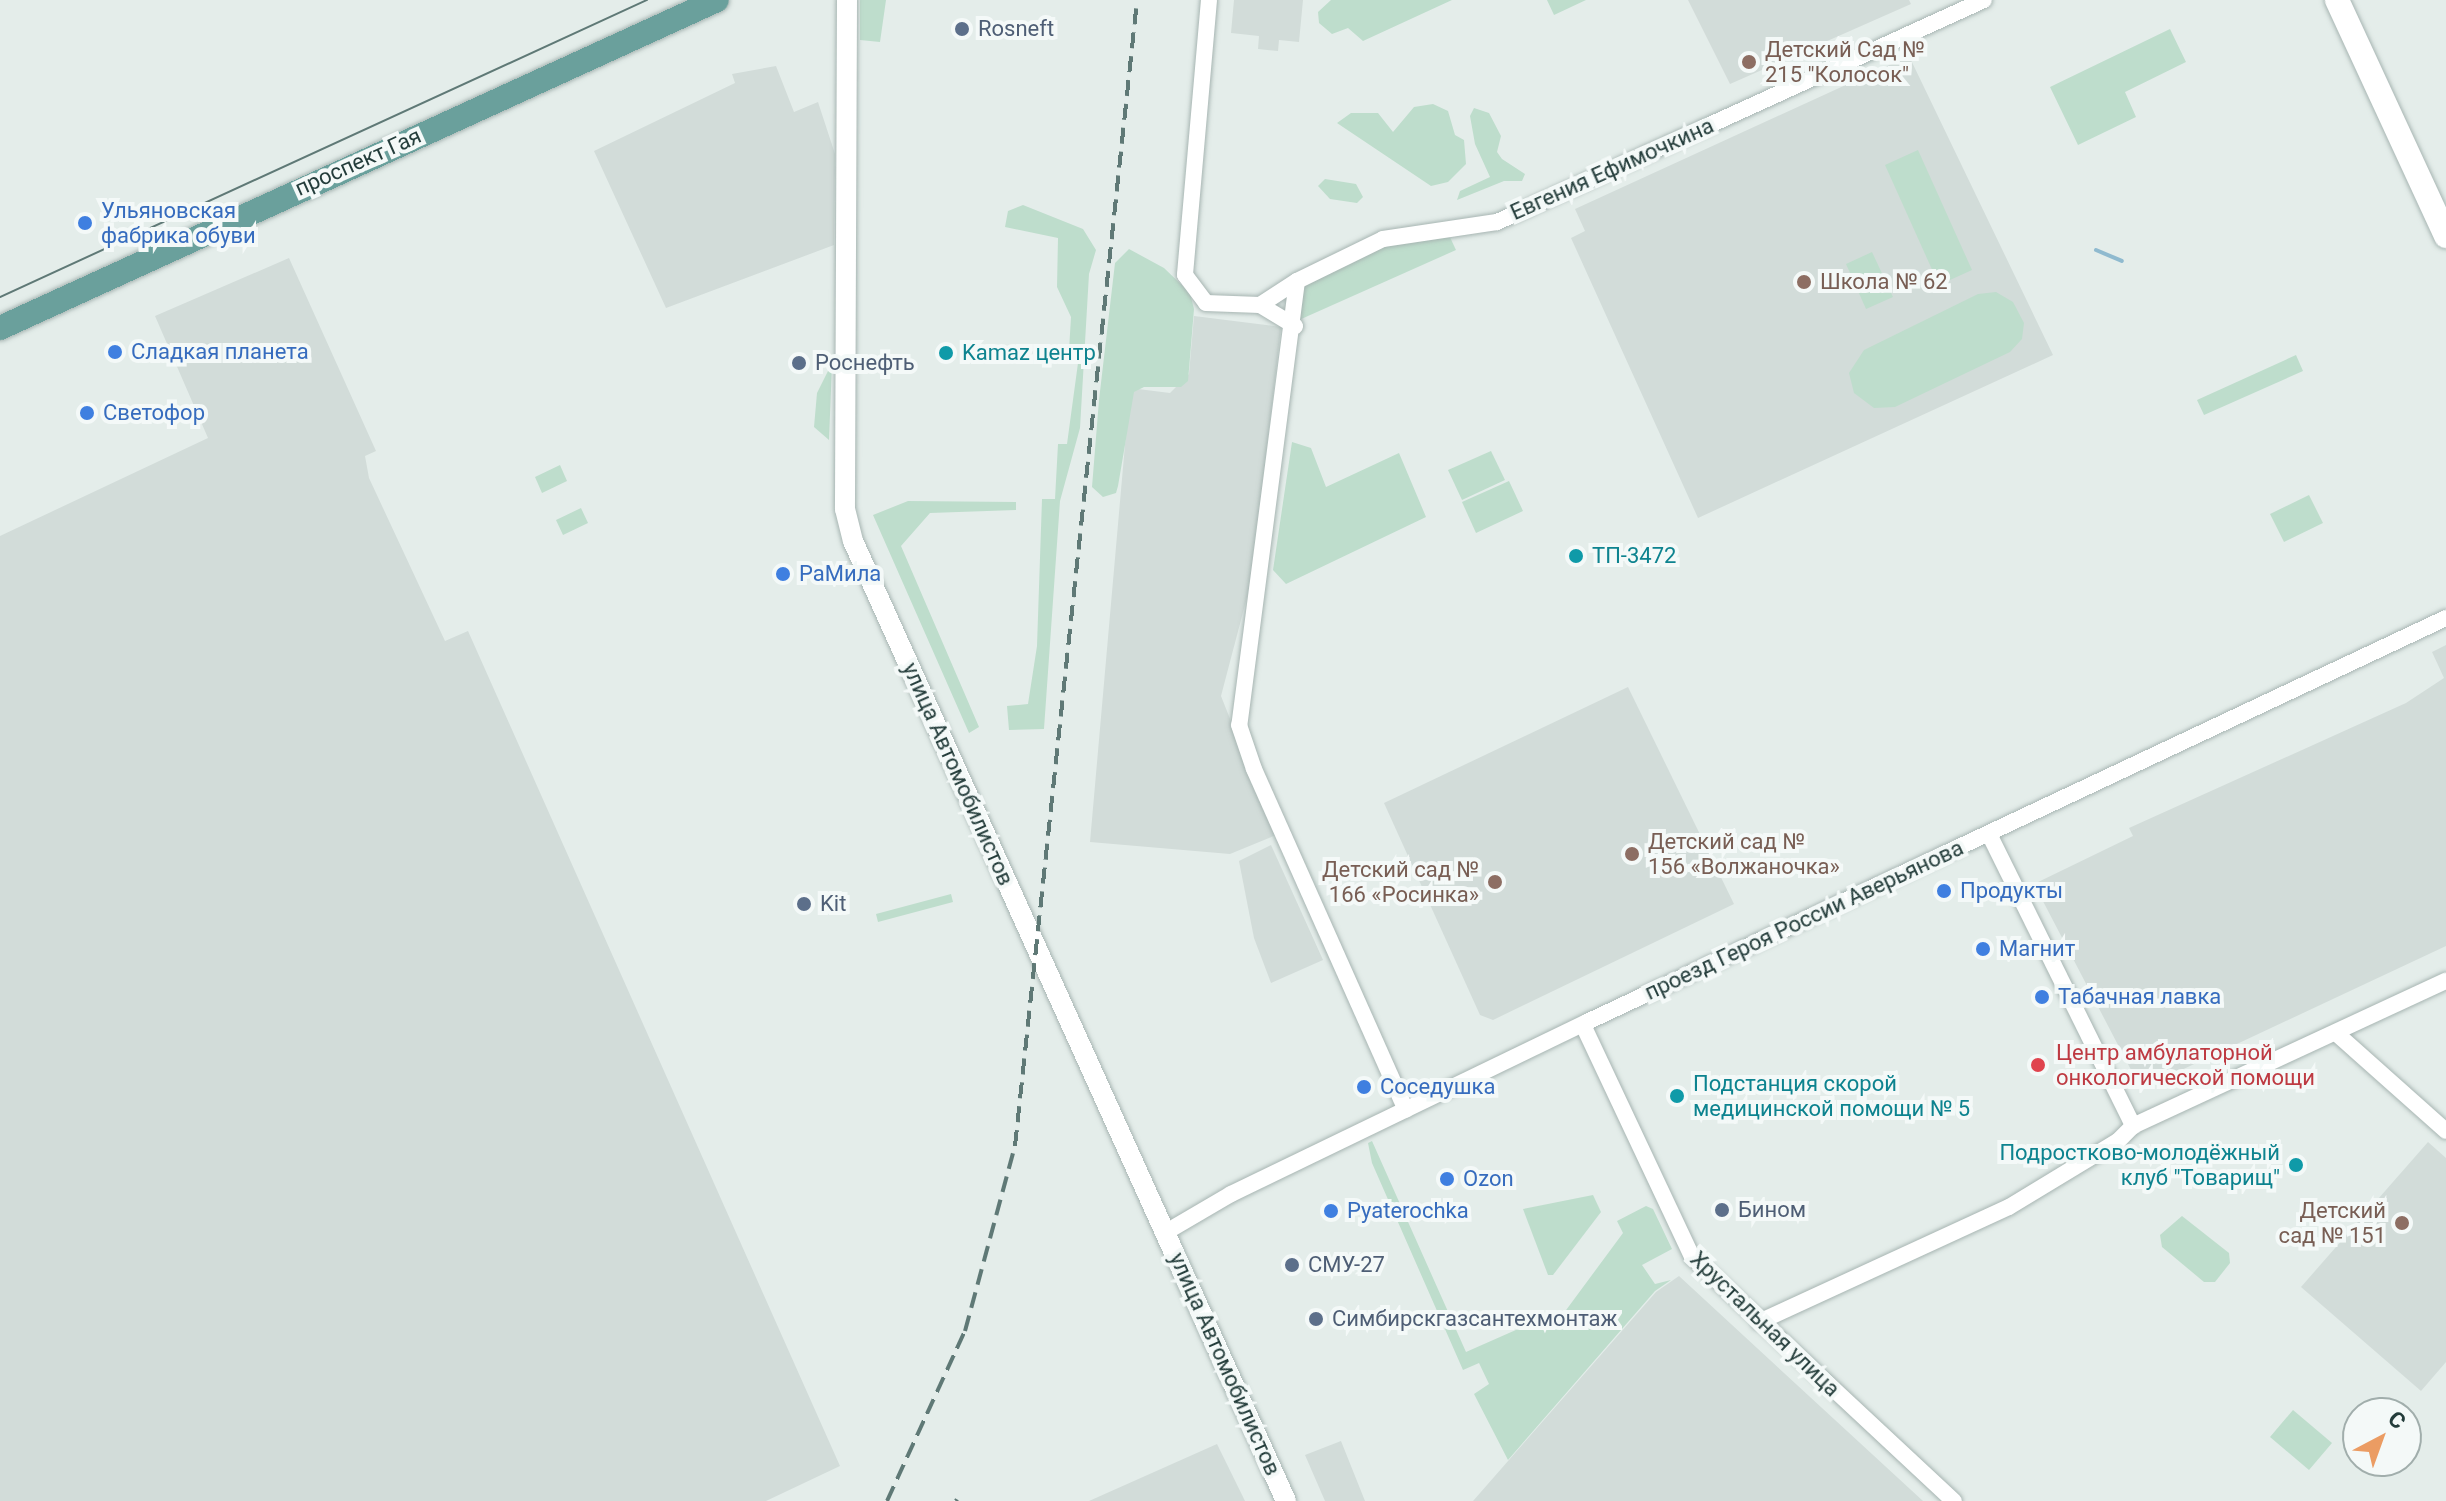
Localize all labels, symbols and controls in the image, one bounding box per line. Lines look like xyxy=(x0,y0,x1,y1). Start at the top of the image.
place label: Rosneft xyxy=(978,16,1054,42)
marker: Rosneft xyxy=(953,20,971,38)
place label: Детский Сад № 215 "Колосок" xyxy=(1765,36,1925,88)
marker: Детский Сад № 215 "Колосок" xyxy=(1740,53,1758,71)
street label: Евгения Ефимочкина xyxy=(1506,112,1718,226)
street label: проспект Гая xyxy=(291,122,425,202)
place label: Ульяновская фабрика обуви xyxy=(101,197,256,248)
marker: Ульяновская фабрика обуви xyxy=(76,214,94,232)
place label: Школа № 62 xyxy=(1820,269,1948,295)
marker: Школа № 62 xyxy=(1795,273,1813,291)
place label: Сладкая планета xyxy=(131,339,309,365)
place label: Kamaz центр xyxy=(962,340,1096,366)
marker: Сладкая планета xyxy=(106,343,124,361)
marker: Kamaz центр xyxy=(937,344,955,362)
place label: Роснефть xyxy=(815,350,915,376)
marker: Роснефть xyxy=(790,354,808,372)
place label: Светофор xyxy=(103,400,205,426)
marker: Светофор xyxy=(78,404,96,422)
place label: ТП-3472 xyxy=(1592,543,1676,569)
marker: ТП-3472 xyxy=(1567,547,1585,565)
place label: РаМила xyxy=(799,561,881,587)
marker: РаМила xyxy=(774,565,792,583)
street label: улица Автомобилистов xyxy=(897,659,1019,889)
place label: Детский сад № 156 «Волжаночка» xyxy=(1648,828,1840,880)
street label: проезд Героя России Аверьянова xyxy=(1641,834,1967,1006)
marker: Детский сад № 156 «Волжаночка» xyxy=(1623,845,1641,863)
place label: Детский сад № 166 «Росинка» xyxy=(1322,856,1479,908)
marker: Детский сад № 166 «Росинка» xyxy=(1486,873,1504,891)
place label: Продукты xyxy=(1960,878,2063,904)
marker: Продукты xyxy=(1935,882,1953,900)
place label: Kit xyxy=(820,891,846,917)
marker: Kit xyxy=(795,895,813,913)
place label: Магнит xyxy=(1999,936,2075,962)
marker: Магнит xyxy=(1974,940,1992,958)
place label: Табачная лавка xyxy=(2058,984,2221,1010)
marker: Табачная лавка xyxy=(2033,988,2051,1006)
place label: Центр амбулаторной онкологической помощи xyxy=(2056,1039,2315,1090)
marker: Центр амбулаторной онкологической помощи xyxy=(2027,1054,2049,1076)
place label: Подстанция скорой медицинской помощи № 5 xyxy=(1693,1070,1970,1122)
place label: Соседушка xyxy=(1380,1074,1495,1100)
marker: Соседушка xyxy=(1355,1078,1373,1096)
marker: Подстанция скорой медицинской помощи № 5 xyxy=(1668,1087,1686,1105)
place label: Подростково-молодёжный клуб "Товарищ" xyxy=(1999,1139,2280,1190)
marker: Подростково-молодёжный клуб "Товарищ" xyxy=(2287,1156,2305,1174)
place label: Ozon xyxy=(1463,1166,1514,1192)
marker: Ozon xyxy=(1438,1170,1456,1188)
place label: Бином xyxy=(1738,1197,1806,1223)
place label: Детский сад № 151 xyxy=(2279,1197,2386,1248)
place label: Pyaterochka xyxy=(1347,1198,1469,1224)
marker: Бином xyxy=(1713,1201,1731,1219)
marker: Pyaterochka xyxy=(1322,1202,1340,1220)
marker: Детский сад № 151 xyxy=(2393,1214,2411,1232)
street label: Хрустальная улица xyxy=(1685,1246,1845,1402)
street label: улица Автомобилистов xyxy=(1164,1249,1286,1479)
place label: СМУ-27 xyxy=(1308,1252,1385,1278)
marker: СМУ-27 xyxy=(1283,1256,1301,1274)
place label: Симбирскгазсантехмонтаж xyxy=(1332,1306,1617,1332)
marker: Симбирскгазсантехмонтаж xyxy=(1307,1310,1325,1328)
north arrow xyxy=(2342,1397,2422,1477)
text: С xyxy=(2383,1406,2410,1434)

